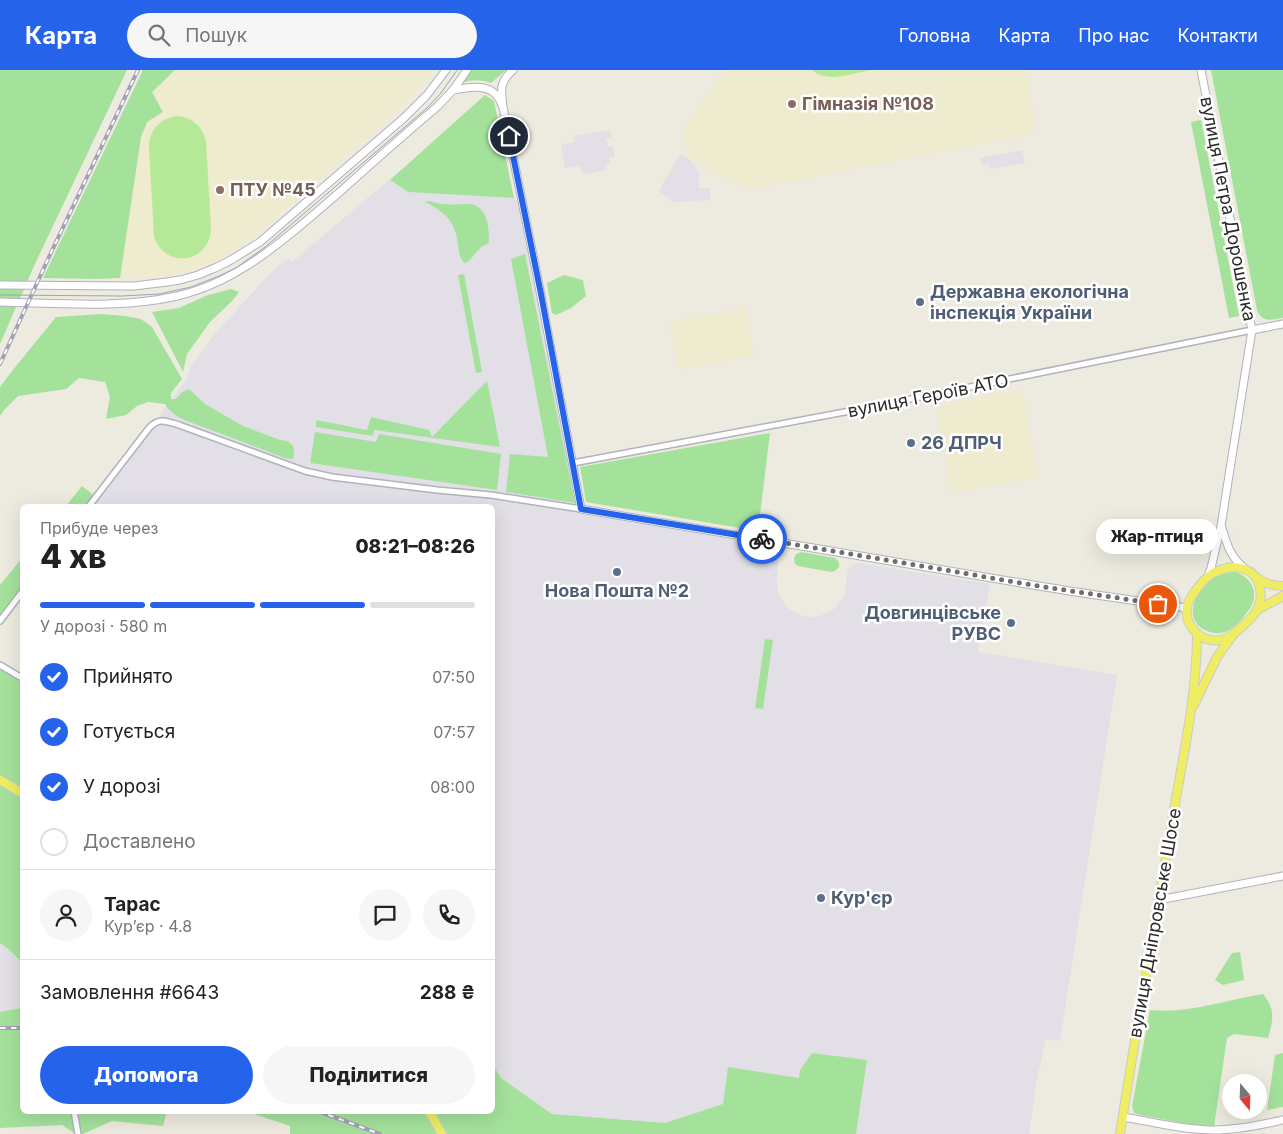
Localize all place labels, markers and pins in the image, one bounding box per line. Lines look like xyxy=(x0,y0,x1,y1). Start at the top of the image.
place label: Гімназія №108 xyxy=(802,93,934,114)
marker: Гімназія №108 xyxy=(786,98,798,110)
pin xyxy=(488,115,530,157)
place label: ПТУ №45 xyxy=(230,179,316,200)
marker: ПТУ №45 xyxy=(214,184,226,196)
place label: Державна екологічна інспекція України xyxy=(930,281,1129,323)
marker: Державна екологічна інспекція України xyxy=(914,296,926,308)
place label: 26 ДПРЧ xyxy=(921,432,1002,453)
marker: 26 ДПРЧ xyxy=(905,437,917,449)
callout: Жар-птиця xyxy=(1097,519,1219,554)
marker: Нова Пошта №2 xyxy=(611,566,623,578)
place label: Нова Пошта №2 xyxy=(545,580,689,601)
pin xyxy=(1137,583,1179,625)
place label: Довгинцівське РУВС xyxy=(864,602,1001,644)
marker: Довгинцівське РУВС xyxy=(1005,617,1017,629)
place label: Кур'єр xyxy=(831,887,893,908)
marker: Кур'єр xyxy=(815,892,827,904)

